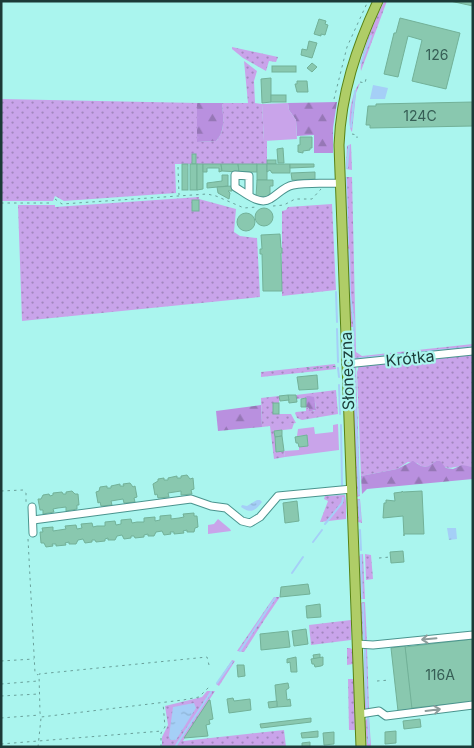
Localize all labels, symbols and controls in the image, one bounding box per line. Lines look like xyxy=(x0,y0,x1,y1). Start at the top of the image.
house number: 126 xyxy=(426,46,448,63)
house number: 124C xyxy=(403,107,437,124)
street label: Słoneczna xyxy=(336,331,358,411)
street label: Krótka xyxy=(385,345,435,371)
one-way arrow xyxy=(422,635,438,644)
house number: 116A xyxy=(425,666,455,683)
one-way arrow xyxy=(425,705,441,715)

